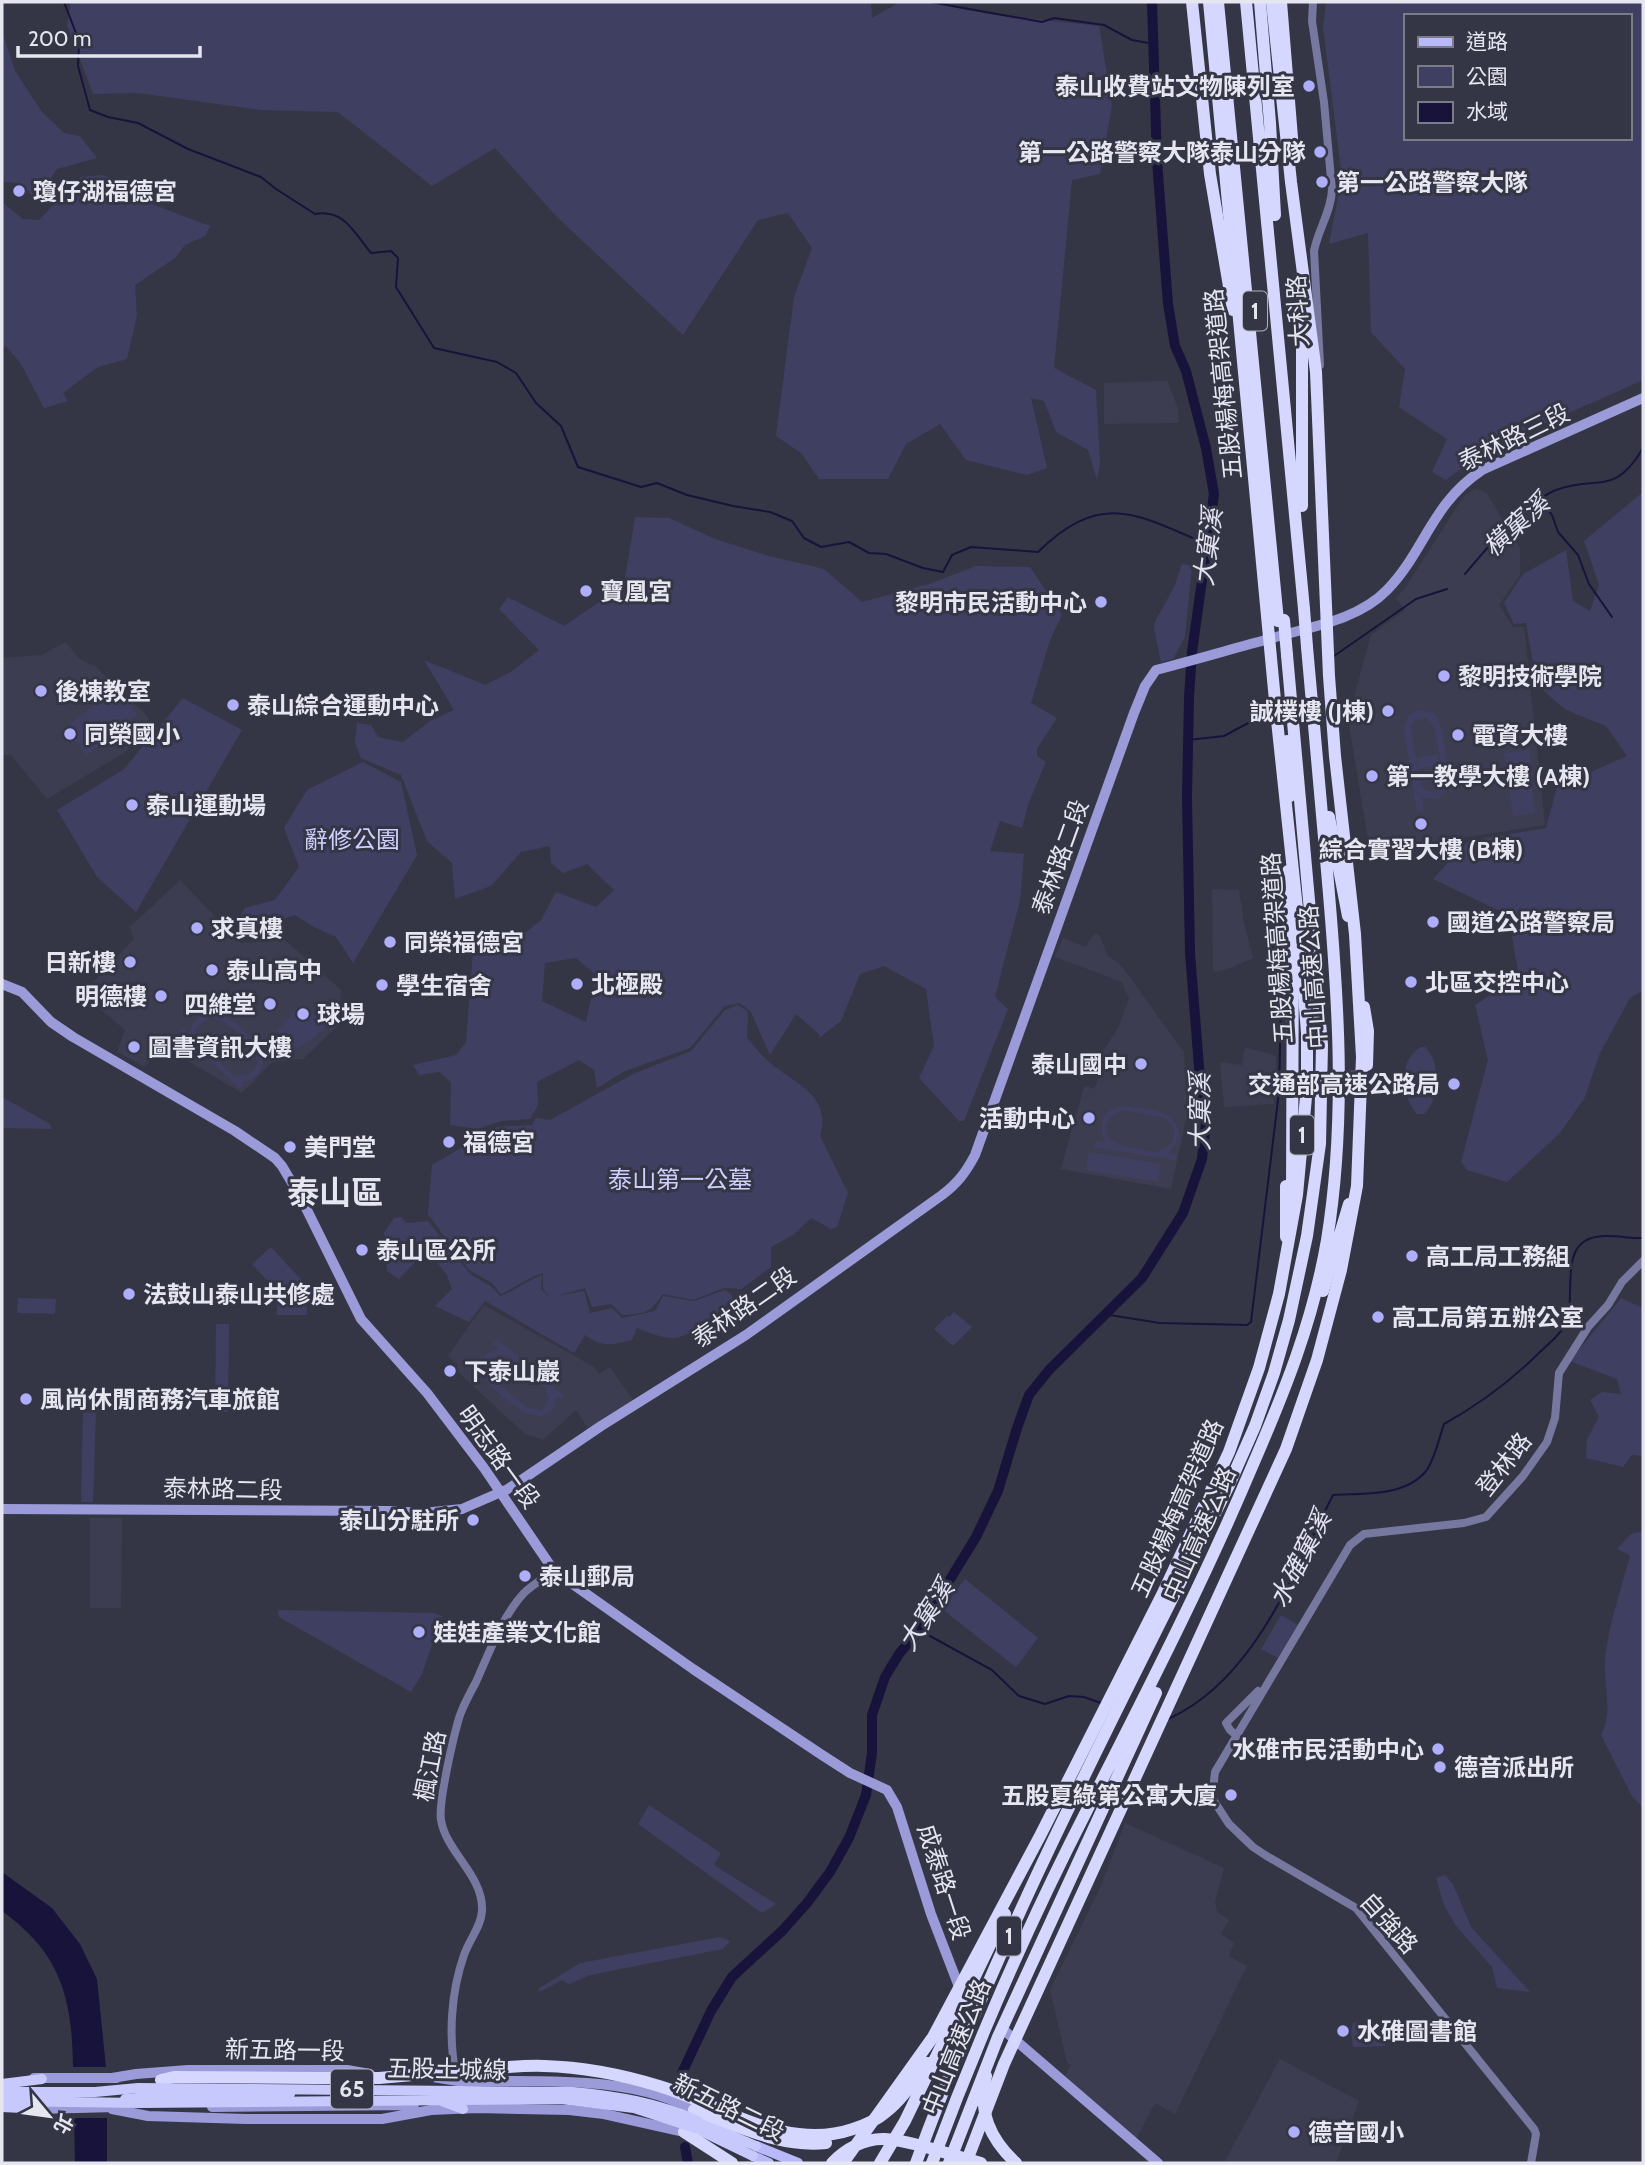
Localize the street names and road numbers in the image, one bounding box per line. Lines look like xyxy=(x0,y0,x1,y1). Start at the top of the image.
street label: 大科路 xyxy=(1282,274,1314,348)
street label: 五股楊梅高架道路 xyxy=(1199,287,1247,481)
road number: 1 xyxy=(1243,292,1267,330)
street label: 泰林路三段 xyxy=(1454,398,1574,476)
street label: 泰林路二段 xyxy=(1026,796,1094,918)
street label: 五股楊梅高架道路 xyxy=(1256,851,1298,1045)
street label: 中山高速公路 xyxy=(1294,904,1332,1050)
road number: 1 xyxy=(1290,1116,1314,1154)
street label: 泰林路二段 xyxy=(687,1261,801,1353)
street label: 明志路一段 xyxy=(452,1400,546,1514)
street label: 五股楊梅高架道路 xyxy=(1125,1414,1229,1602)
street label: 登林路 xyxy=(1470,1427,1538,1501)
street label: 中山高速公路 xyxy=(1156,1462,1242,1606)
street label: 泰林路二段 xyxy=(163,1473,283,1505)
street label: 楓江路 xyxy=(409,1728,451,1804)
street label: 成泰路一段 xyxy=(912,1820,976,1944)
street label: 自強路 xyxy=(1354,1887,1424,1959)
road number: 1 xyxy=(997,1916,1021,1955)
street label: 中山高速公路 xyxy=(916,1975,996,2119)
street label: 新五路一段 xyxy=(225,2034,345,2066)
street label: 五股土城線 xyxy=(387,2053,507,2085)
street label: 新五路二段 xyxy=(669,2068,789,2146)
road number: 65 xyxy=(331,2070,373,2108)

